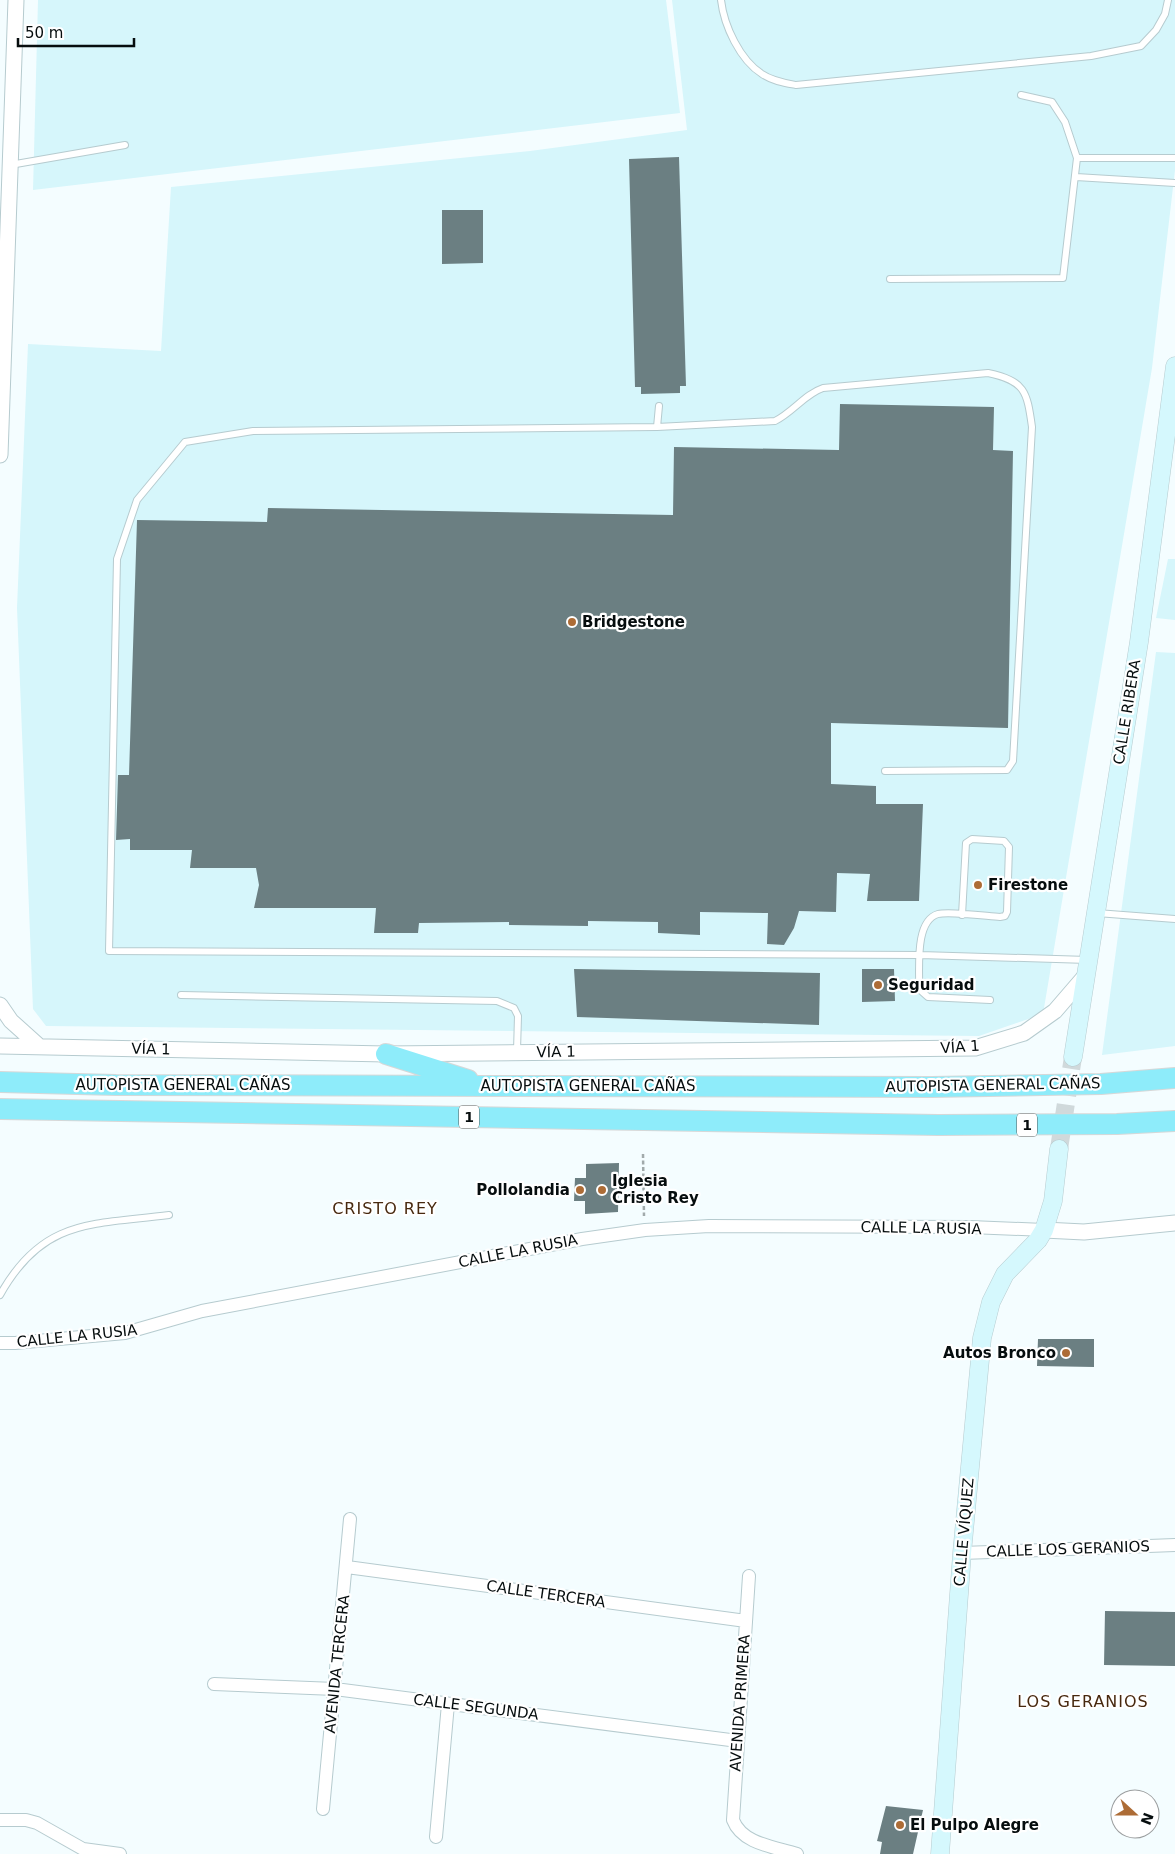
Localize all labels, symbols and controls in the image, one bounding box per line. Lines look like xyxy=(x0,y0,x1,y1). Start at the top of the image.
scale bar xyxy=(18,15,134,47)
text: 50 m xyxy=(25,24,63,42)
place label: Bridgestone xyxy=(582,613,685,631)
marker: Bridgestone xyxy=(566,616,578,628)
street label: CALLE RIBERA xyxy=(1110,657,1144,766)
place label: Firestone xyxy=(988,876,1068,894)
marker: Firestone xyxy=(972,879,984,891)
place label: Seguridad xyxy=(888,976,975,994)
marker: Seguridad xyxy=(872,979,884,991)
street label: VÍA 1 xyxy=(940,1036,980,1057)
street label: VÍA 1 xyxy=(131,1039,171,1058)
street label: VÍA 1 xyxy=(536,1042,576,1061)
street label: AUTOPISTA GENERAL CAÑAS xyxy=(885,1073,1101,1096)
street label: AUTOPISTA GENERAL CAÑAS xyxy=(76,1075,290,1094)
street label: AUTOPISTA GENERAL CAÑAS xyxy=(481,1076,695,1095)
road number: 1 xyxy=(459,1106,479,1128)
road number: 1 xyxy=(1017,1114,1037,1136)
place label: Iglesia Cristo Rey xyxy=(612,1172,699,1207)
place label: Pollolandia xyxy=(476,1181,570,1199)
marker: Pollolandia xyxy=(574,1184,586,1196)
marker: Iglesia Cristo Rey xyxy=(596,1184,608,1196)
district label: CRISTO REY xyxy=(332,1199,438,1218)
street label: CALLE LA RUSIA xyxy=(860,1218,982,1238)
street label: CALLE LA RUSIA xyxy=(457,1230,580,1271)
street label: CALLE LA RUSIA xyxy=(16,1321,139,1351)
place label: Autos Bronco xyxy=(943,1344,1056,1362)
marker: Autos Bronco xyxy=(1060,1347,1072,1359)
street label: CALLE VÍQUEZ xyxy=(949,1477,978,1587)
street label: CALLE LOS GERANIOS xyxy=(986,1537,1150,1561)
street label: CALLE TERCERA xyxy=(485,1577,607,1611)
street label: AVENIDA TERCERA xyxy=(321,1593,353,1734)
street label: AVENIDA PRIMERA xyxy=(726,1633,754,1772)
street label: CALLE SEGUNDA xyxy=(412,1690,540,1724)
district label: LOS GERANIOS xyxy=(1017,1692,1149,1711)
north arrow xyxy=(1110,1789,1160,1839)
text: N xyxy=(1138,1810,1157,1827)
place label: El Pulpo Alegre xyxy=(910,1816,1039,1834)
marker: El Pulpo Alegre xyxy=(894,1819,906,1831)

